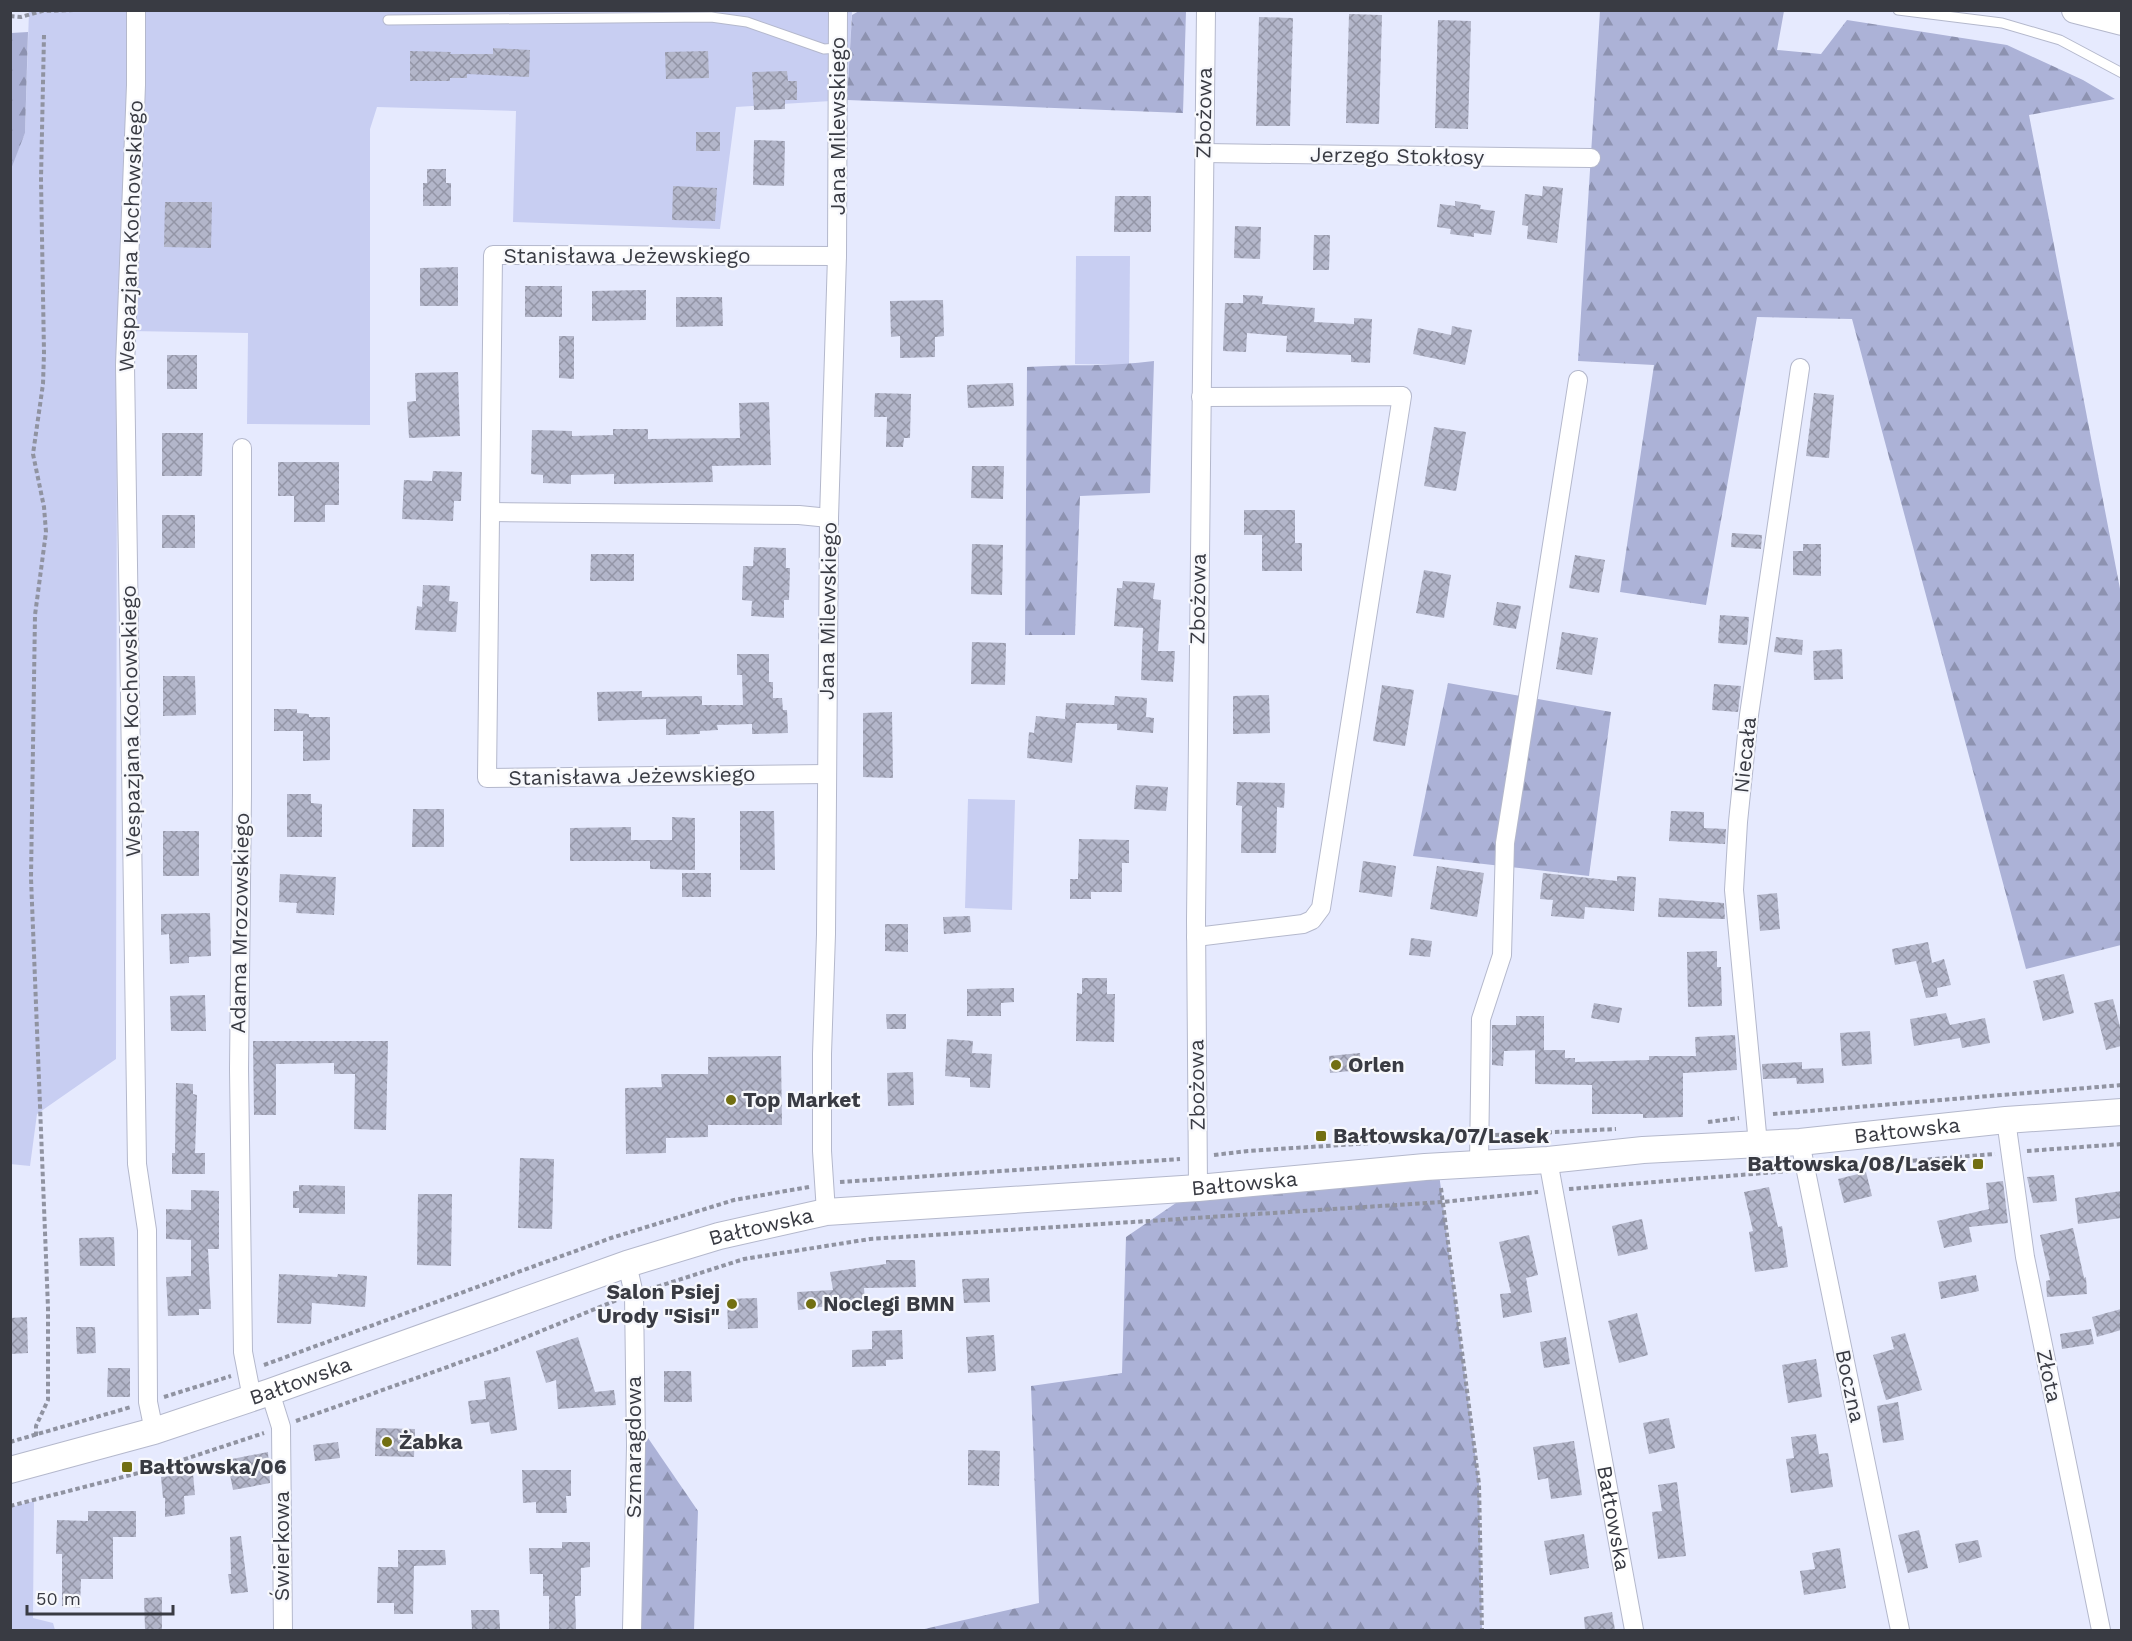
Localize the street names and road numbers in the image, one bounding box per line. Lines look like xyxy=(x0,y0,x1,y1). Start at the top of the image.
street label: Jana Milewskiego xyxy=(825,37,850,215)
street label: Zbożowa xyxy=(1190,67,1217,159)
street label: Wespazjana Kochowskiego xyxy=(113,100,148,372)
street label: Jerzego Stokłosy xyxy=(1310,141,1485,170)
street label: Stanisława Jeżewskiego xyxy=(503,243,751,268)
street label: Jana Milewskiego xyxy=(813,522,842,700)
street label: Zbożowa xyxy=(1184,553,1211,645)
street label: Wespazjana Kochowskiego xyxy=(116,585,145,857)
street label: Niecała xyxy=(1728,716,1761,794)
street label: Stanisława Jeżewskiego xyxy=(508,761,756,790)
street label: Adama Mrozowskiego xyxy=(225,812,254,1034)
street label: Zbożowa xyxy=(1183,1039,1210,1131)
street label: Bałtowska xyxy=(1853,1112,1961,1148)
street label: Bałtowska xyxy=(1190,1166,1299,1201)
street label: Bałtowska xyxy=(705,1202,816,1250)
street label: Boczna xyxy=(1831,1347,1870,1425)
street label: Złota xyxy=(2032,1347,2067,1405)
street label: Bałtowska xyxy=(246,1351,355,1410)
street label: Szmaragdowa xyxy=(621,1376,646,1518)
street label: Bałtowska xyxy=(1592,1463,1636,1573)
street label: Świerkowa xyxy=(269,1491,294,1601)

